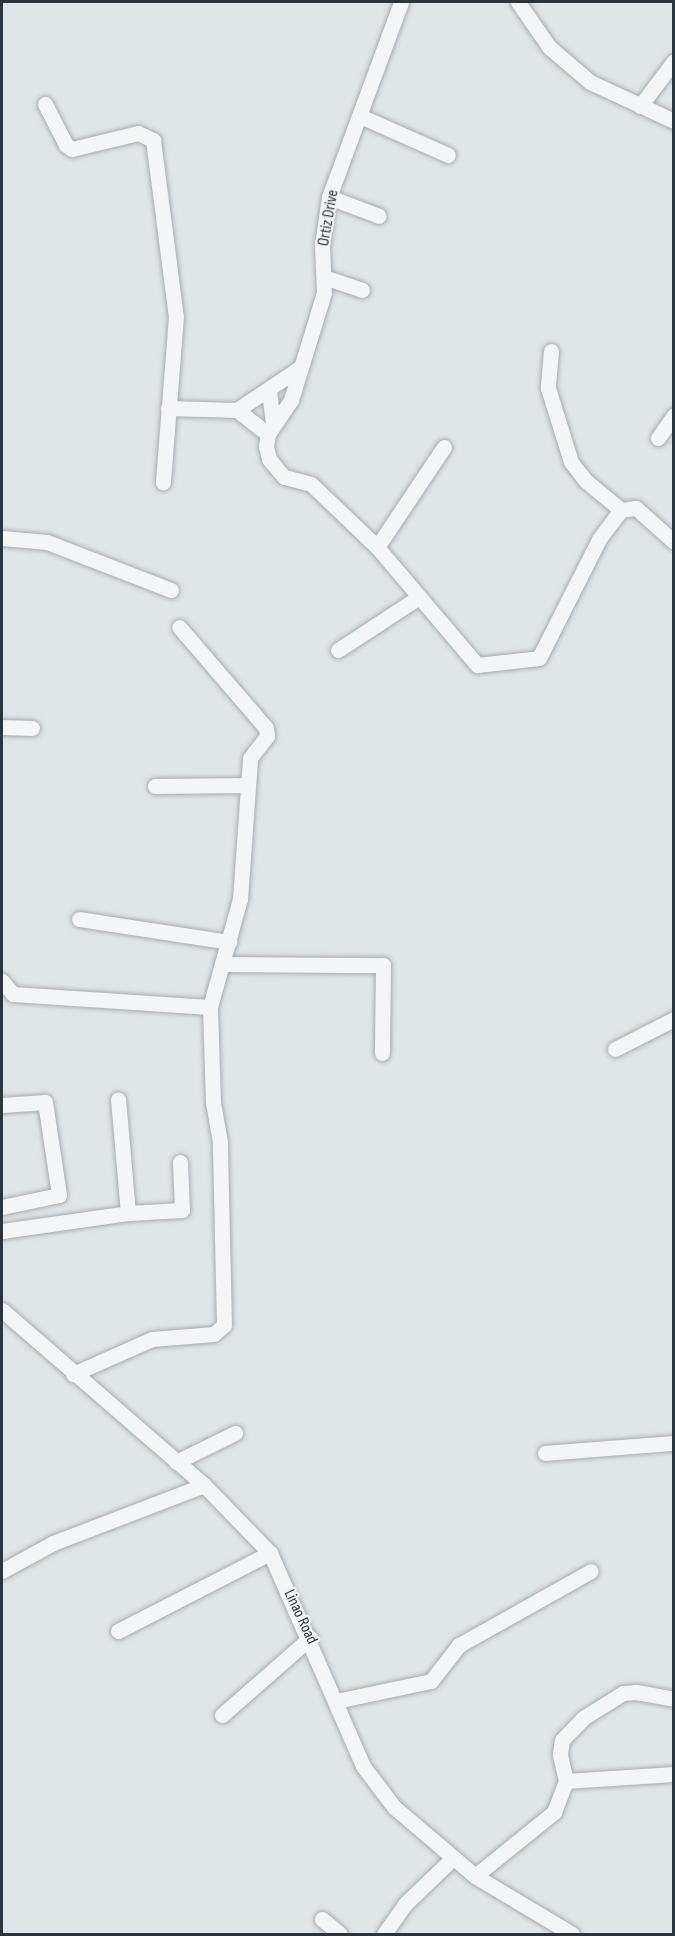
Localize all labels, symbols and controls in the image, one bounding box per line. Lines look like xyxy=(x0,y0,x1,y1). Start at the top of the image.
street label: Ortiz Drive xyxy=(315,188,343,248)
street label: Linao Road xyxy=(279,1587,321,1647)

